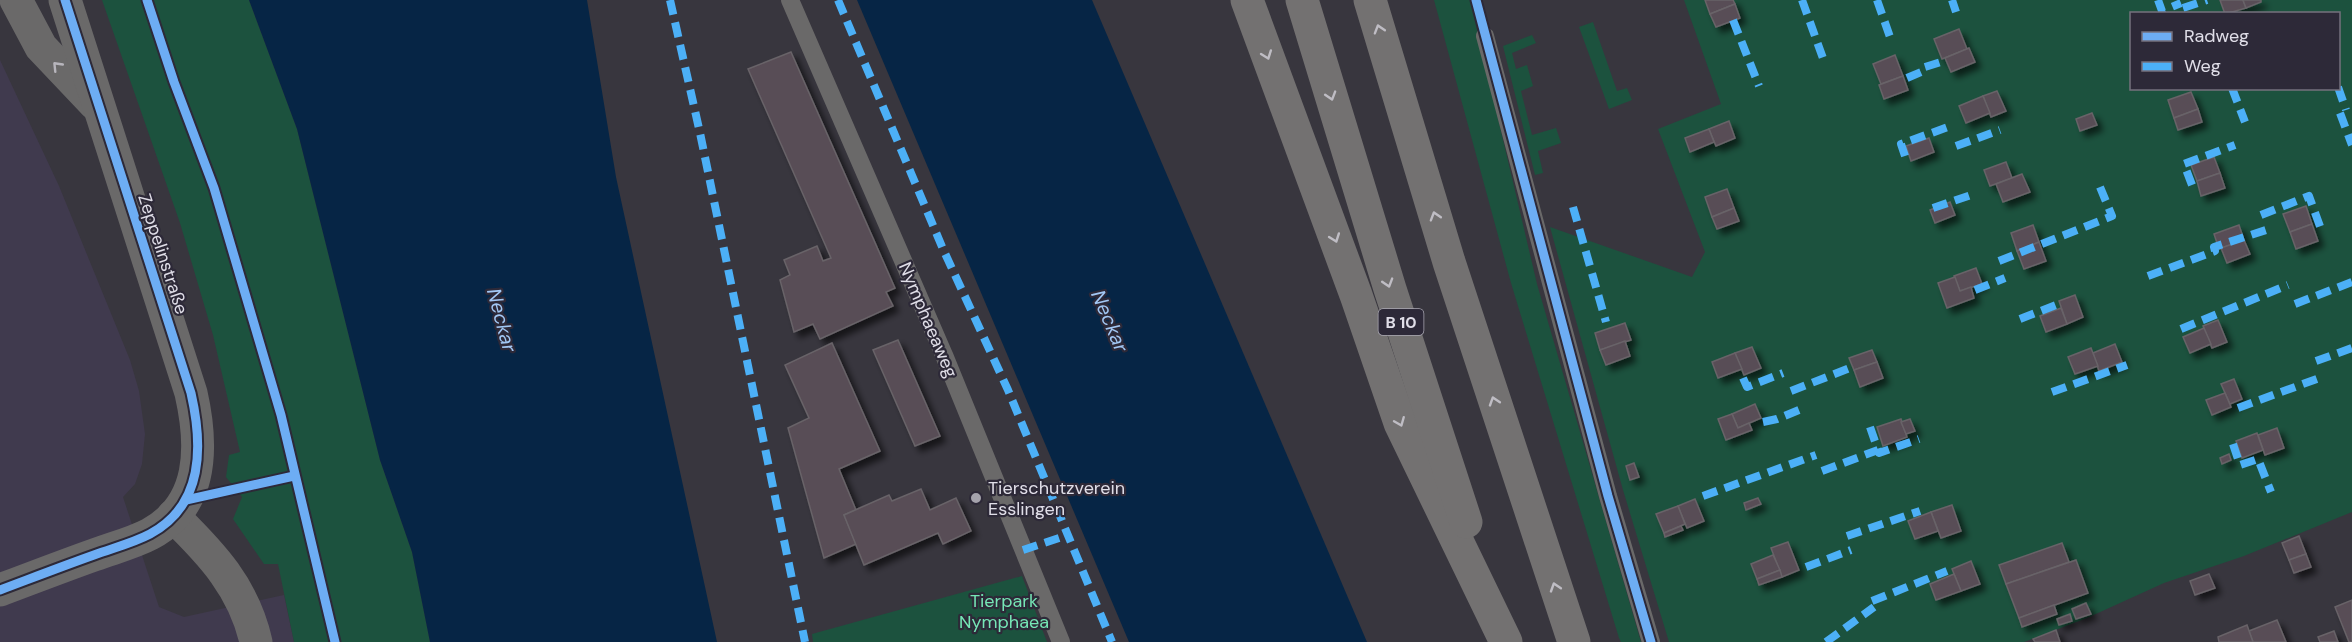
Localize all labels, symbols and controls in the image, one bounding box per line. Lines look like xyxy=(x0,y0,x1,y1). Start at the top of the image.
legend xyxy=(2130,12,2340,90)
one-way arrow xyxy=(1374,24,1386,35)
text: Radweg xyxy=(2184,24,2249,48)
one-way arrow xyxy=(1260,49,1272,60)
text: Weg xyxy=(2184,54,2221,78)
one-way arrow xyxy=(54,62,65,73)
one-way arrow xyxy=(1324,90,1336,101)
street label: Zeppelinstraße xyxy=(132,191,194,317)
one-way arrow xyxy=(1430,211,1442,221)
one-way arrow xyxy=(1327,232,1340,243)
street label: Nymphaeaweg xyxy=(893,259,963,381)
one-way arrow xyxy=(1381,277,1393,288)
water label: Neckar xyxy=(481,285,523,355)
water label: Neckar xyxy=(1085,286,1135,357)
road number: B 10 xyxy=(1378,309,1424,335)
one-way arrow xyxy=(1489,396,1502,407)
one-way arrow xyxy=(1393,415,1405,426)
place label: Tierschutzverein Esslingen xyxy=(988,476,1125,521)
marker: Tierschutzverein Esslingen xyxy=(969,491,983,505)
one-way arrow xyxy=(1550,582,1562,593)
park label: Tierpark Nymphaea xyxy=(959,589,1049,634)

